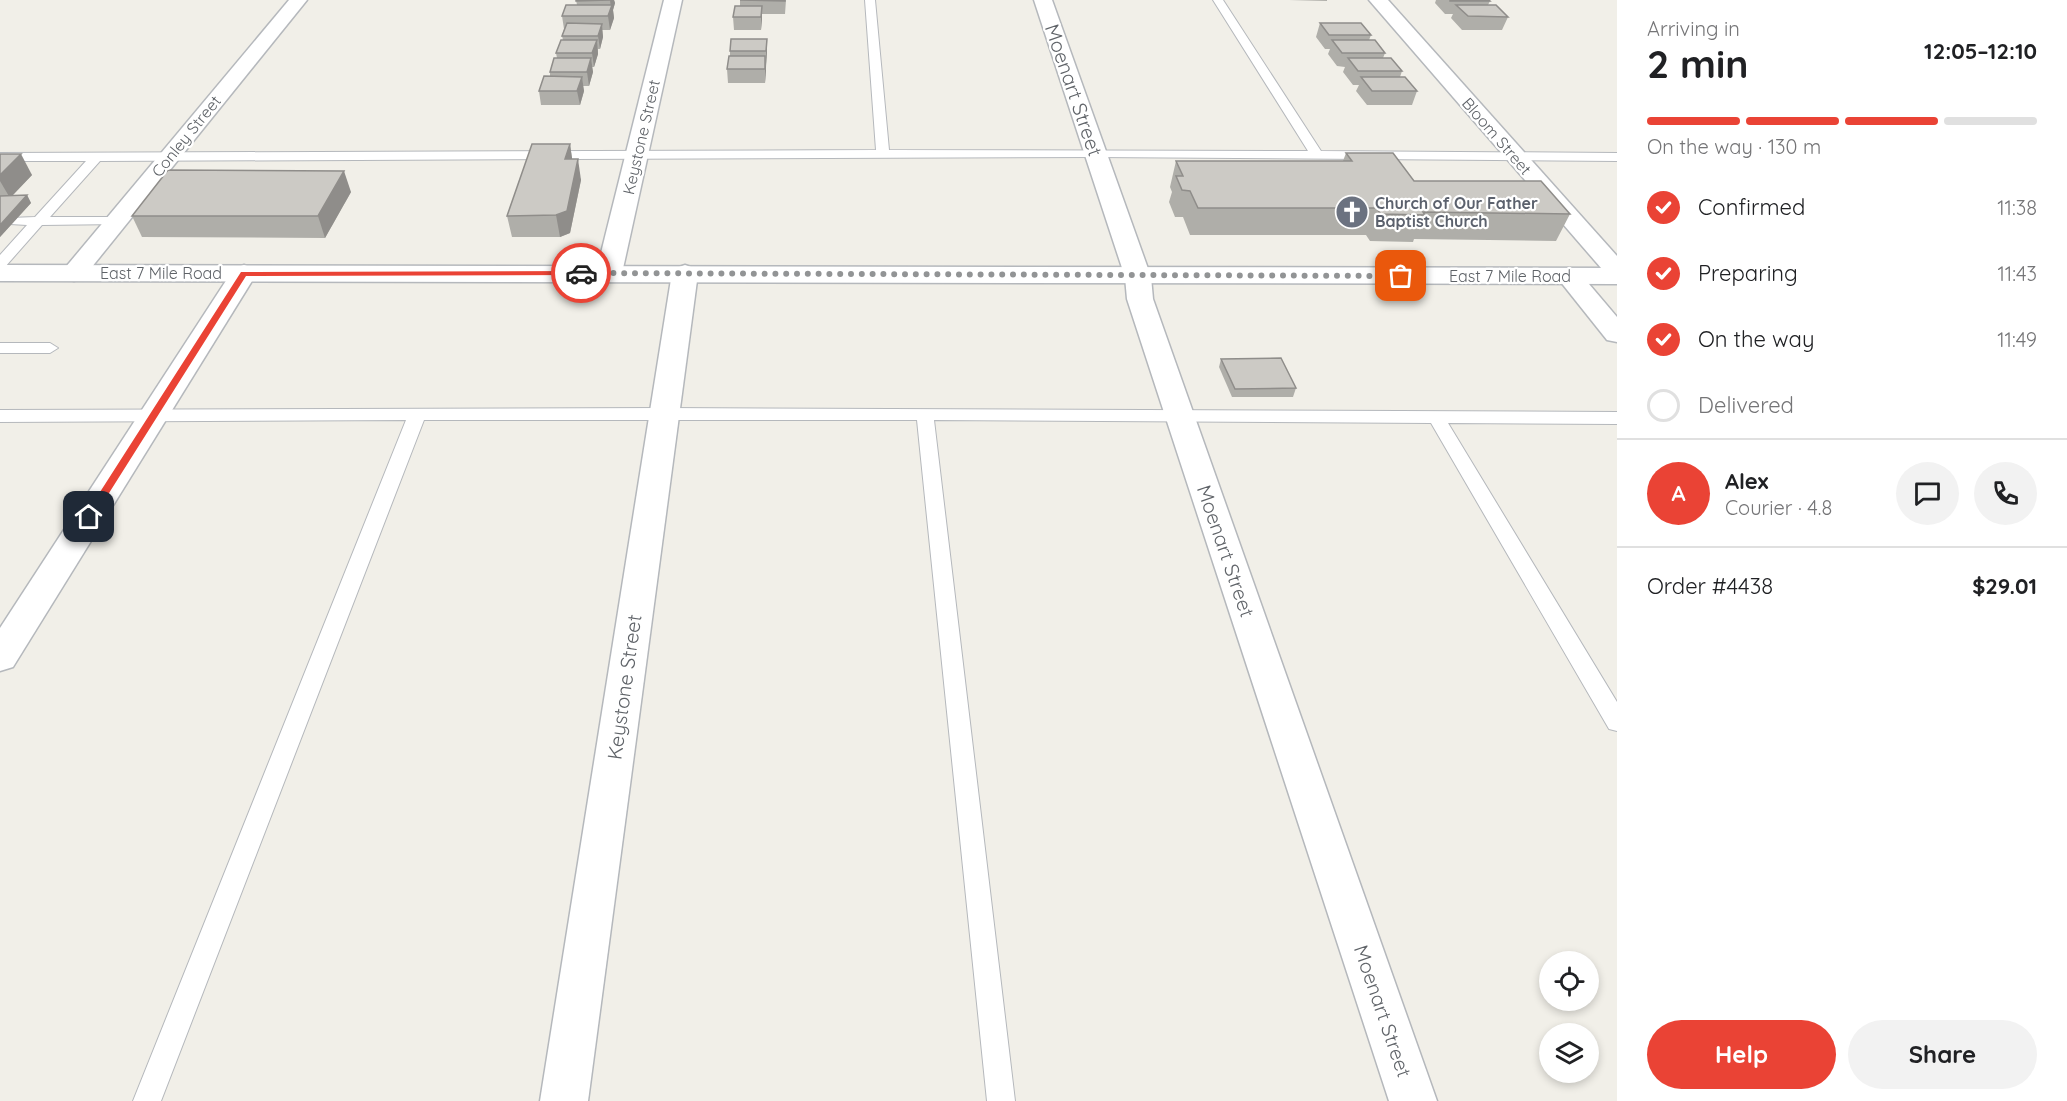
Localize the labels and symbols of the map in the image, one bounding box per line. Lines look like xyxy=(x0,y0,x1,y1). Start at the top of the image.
street label: Moenart Street xyxy=(1040,21,1108,160)
street label: Keystone Street xyxy=(618,78,664,196)
street label: Conley Street xyxy=(147,91,225,181)
street label: Bloom Street xyxy=(1458,93,1536,179)
place label: Church of Our Father Baptist Church xyxy=(1375,193,1538,231)
church icon: Church of Our Father Baptist Church xyxy=(1334,194,1370,230)
courier xyxy=(551,243,611,303)
pin xyxy=(1375,250,1426,301)
street label: East 7 Mile Road xyxy=(100,263,222,283)
street label: East 7 Mile Road xyxy=(1449,266,1571,286)
street label: Moenart Street xyxy=(1192,482,1260,621)
pin xyxy=(63,491,114,542)
street label: Keystone Street xyxy=(601,612,647,761)
street label: Moenart Street xyxy=(1349,942,1417,1081)

